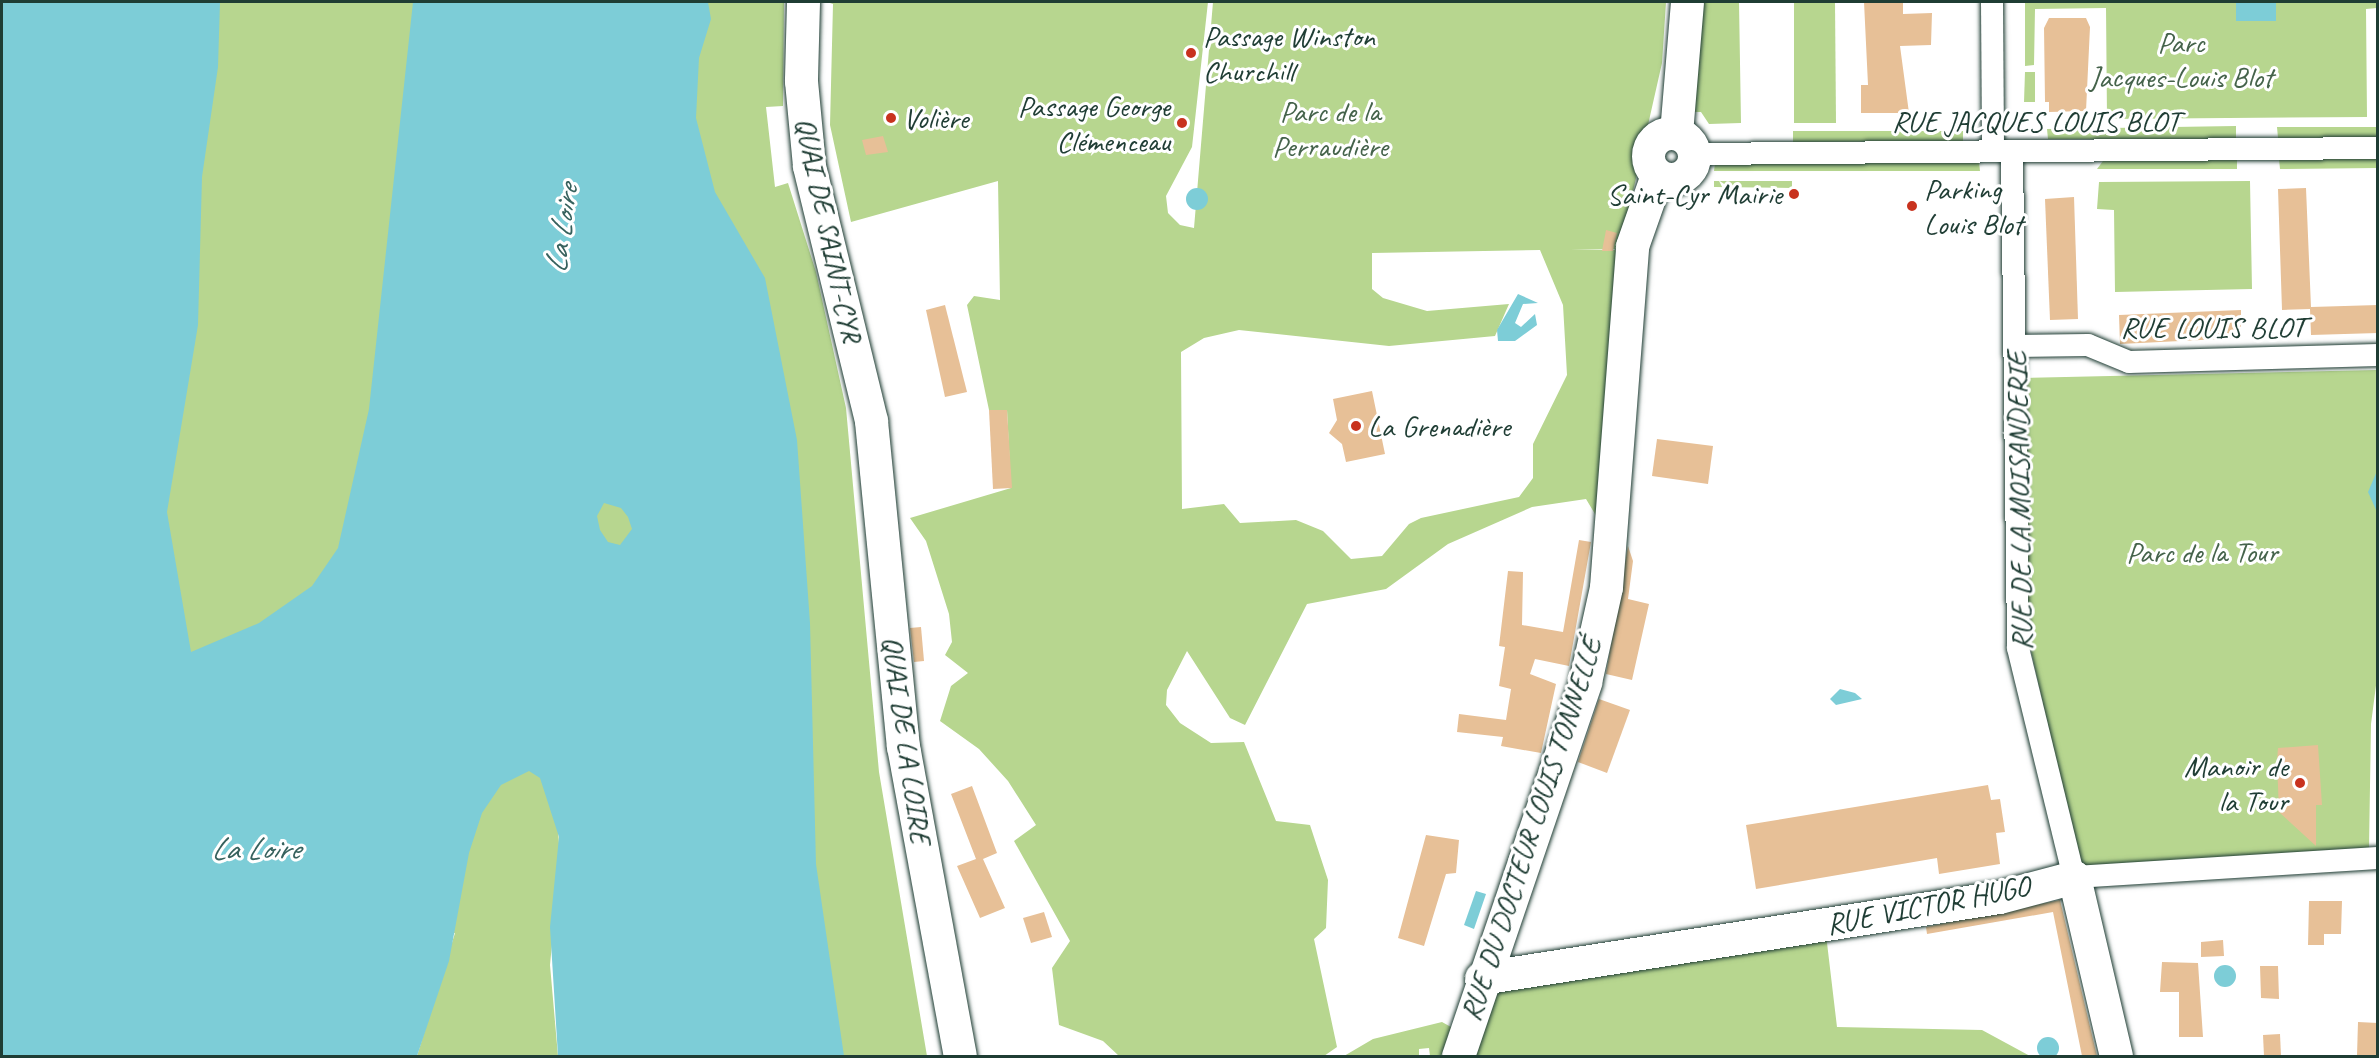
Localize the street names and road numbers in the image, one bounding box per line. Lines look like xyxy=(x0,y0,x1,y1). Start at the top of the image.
street label: RUE JACQUES LOUIS BLOT xyxy=(1891,103,2181,139)
street label: QUAI DE SAINT-CYR xyxy=(788,114,870,346)
street label: RUE LOUIS BLOT xyxy=(2121,309,2305,345)
street label: RUE DE LA MOISANDERIE xyxy=(1998,351,2040,651)
street label: RUE DU DOCTEUR LOUIS TONNELLÉ xyxy=(1452,632,1610,1026)
street label: QUAI DE LA LOIRE xyxy=(875,634,939,846)
street label: RUE VICTOR HUGO xyxy=(1823,868,2033,942)

